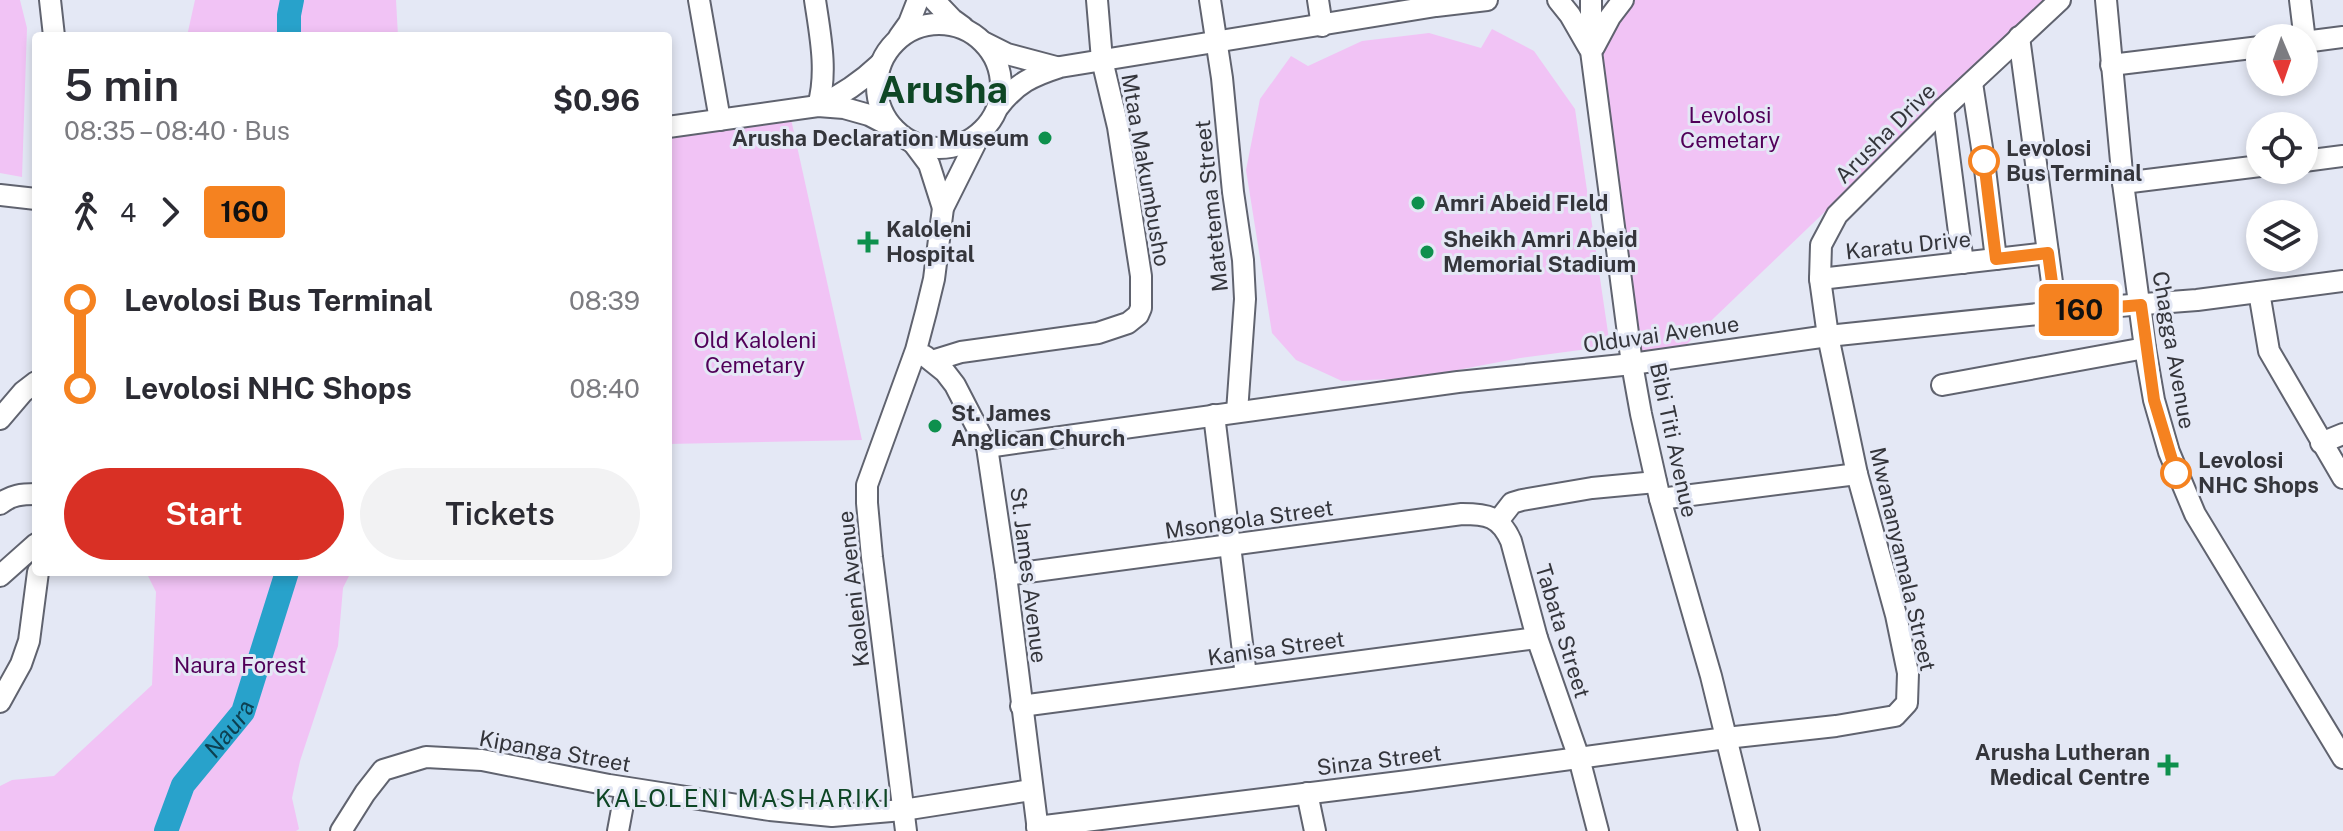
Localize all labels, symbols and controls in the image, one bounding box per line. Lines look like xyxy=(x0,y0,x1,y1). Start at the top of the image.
north arrow xyxy=(2246,24,2318,96)
map controls xyxy=(2246,24,2318,272)
text: 5 min xyxy=(64,59,179,111)
district label: Arusha xyxy=(878,67,1008,112)
street label: Mtaa Makumbusho xyxy=(1116,72,1176,268)
street label: Arusha Drive xyxy=(1830,78,1940,188)
text: $0.96 xyxy=(553,82,640,118)
park label: Levolosi Cemetary xyxy=(1680,102,1780,153)
button: locate xyxy=(2246,112,2318,184)
text: 08:35 – 08:40 · Bus xyxy=(64,115,290,146)
street label: Matetema Street xyxy=(1189,119,1233,293)
place label: Arusha Declaration Museum xyxy=(732,125,1029,151)
marker: Arusha Declaration Museum xyxy=(1036,129,1054,147)
place label: Levolosi Bus Terminal xyxy=(2006,135,2143,186)
marker: Levolosi Bus Terminal xyxy=(1969,146,1999,176)
icon: walk xyxy=(64,190,108,234)
icon: forward xyxy=(148,190,192,234)
place label: Amri Abeid FIeld xyxy=(1434,190,1608,216)
marker: Amri Abeid FIeld xyxy=(1409,194,1427,212)
text: 160 xyxy=(220,195,269,228)
text: 4 xyxy=(120,197,136,228)
button: layers xyxy=(2246,200,2318,272)
place label: Kaloleni Hospital xyxy=(886,216,975,267)
street label: Karatu Drive xyxy=(1844,225,1972,265)
place label: Sheikh Amri Abeid Memorial Stadium xyxy=(1443,226,1638,277)
marker: Kaloleni Hospital xyxy=(857,231,879,253)
marker: Sheikh Amri Abeid Memorial Stadium xyxy=(1418,243,1436,261)
street label: Chagga Avenue xyxy=(2147,269,2201,431)
text: Levolosi Bus Terminal xyxy=(124,282,433,318)
line badge: 160 xyxy=(2033,284,2125,336)
text: 08:39 xyxy=(569,285,640,316)
text: 160 xyxy=(2055,293,2103,326)
street label: Olduvai Avenue xyxy=(1581,310,1741,358)
park label: Old Kaloleni Cemetary xyxy=(694,327,816,378)
street label: Bibi Titi Avenue xyxy=(1645,360,1703,520)
text: Levolosi NHC Shops xyxy=(124,370,412,406)
text: 08:40 xyxy=(569,373,640,404)
place label: St. James Anglican Church xyxy=(951,400,1125,451)
marker: St. James Anglican Church xyxy=(926,417,944,435)
street label: Mwananyamala Street xyxy=(1865,445,1941,673)
place label: Levolosi NHC Shops xyxy=(2198,447,2319,498)
marker: Levolosi NHC Shops xyxy=(2161,458,2191,488)
button: Start xyxy=(64,468,344,560)
button: Tickets xyxy=(360,468,640,560)
street label: St. James Avenue xyxy=(1005,486,1053,664)
street label: Msongola Street xyxy=(1163,494,1335,544)
street label: Kaoleni Avenue xyxy=(832,510,874,668)
street label: Tabata Street xyxy=(1530,561,1596,701)
street label: Kanisa Street xyxy=(1206,626,1346,670)
park label: Naura Forest xyxy=(174,652,306,678)
water label: Naura xyxy=(198,697,260,763)
street label: Kipanga Street xyxy=(477,725,633,777)
street label: Sinza Street xyxy=(1315,739,1443,781)
place label: Arusha Lutheran Medical Centre xyxy=(1975,739,2150,790)
marker: Arusha Lutheran Medical Centre xyxy=(2157,754,2179,776)
district label: KALOLENI MASHARIKI xyxy=(595,784,891,812)

